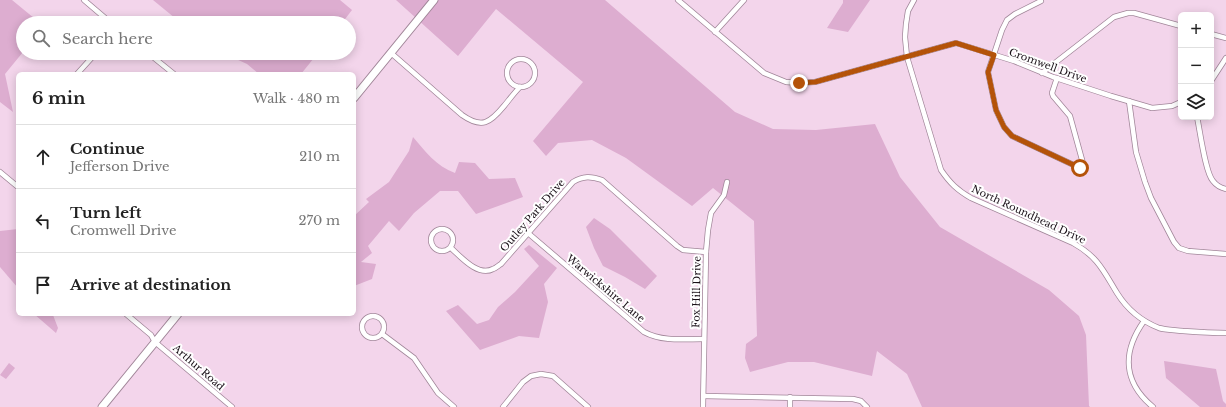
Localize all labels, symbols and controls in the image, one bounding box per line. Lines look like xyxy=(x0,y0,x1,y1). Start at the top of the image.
map controls xyxy=(1178,12,1214,120)
button: + xyxy=(1178,12,1214,48)
search box xyxy=(16,16,356,60)
icon: search xyxy=(30,27,52,49)
text: Search here xyxy=(62,29,153,48)
street label: Cromwell Drive xyxy=(1007,45,1089,86)
button: − xyxy=(1178,48,1214,84)
route end xyxy=(790,74,808,92)
button: layers xyxy=(1178,84,1214,120)
text: 6 min xyxy=(32,88,85,109)
text: Walk · 480 m xyxy=(253,90,340,107)
text: Continue xyxy=(70,139,145,158)
icon: ahead xyxy=(32,146,54,168)
text: 210 m xyxy=(299,148,340,165)
text: Jefferson Drive xyxy=(70,158,169,175)
route start xyxy=(1071,159,1089,177)
street label: Outley Park Drive xyxy=(497,176,568,254)
street label: North Roundhead Drive xyxy=(970,182,1088,247)
text: Turn left xyxy=(70,203,141,222)
icon: left xyxy=(32,210,54,232)
text: 270 m xyxy=(299,212,340,229)
text: Cromwell Drive xyxy=(70,222,176,239)
street label: Warwickshire Lane xyxy=(563,251,648,325)
street label: Fox Hill Drive xyxy=(689,256,704,328)
icon: arrive xyxy=(32,274,54,296)
text: Arrive at destination xyxy=(70,275,231,294)
street label: Arthur Road xyxy=(170,341,227,393)

